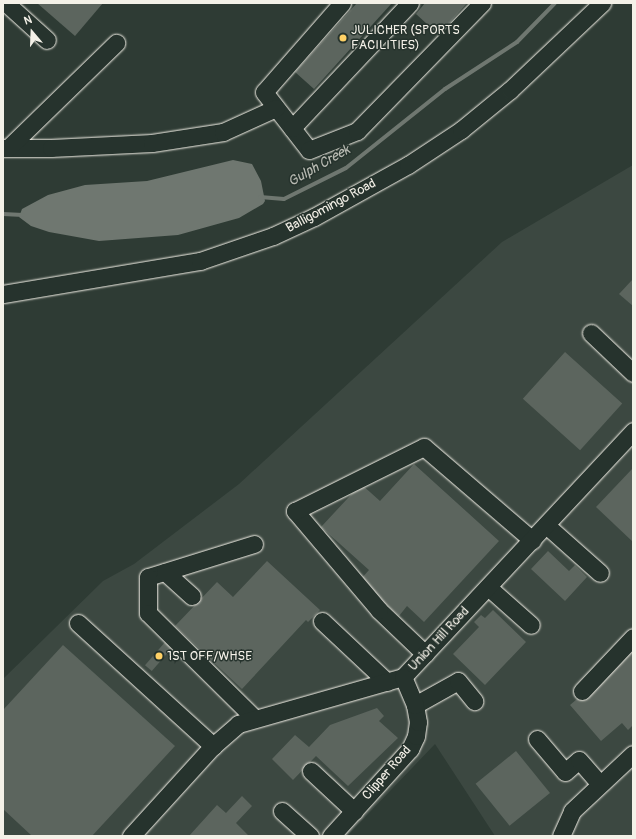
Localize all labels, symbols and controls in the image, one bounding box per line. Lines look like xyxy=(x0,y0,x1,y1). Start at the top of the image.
north arrow xyxy=(12,12,52,52)
text: N xyxy=(22,13,34,28)
place label: JULICHER (SPORTS FACILITIES) xyxy=(351,23,460,54)
marker: JULICHER (SPORTS FACILITIES) xyxy=(338,33,348,43)
water label: Gulph Creek xyxy=(285,142,353,190)
street label: Balligomingo Road xyxy=(283,176,379,236)
street label: Union Hill Road xyxy=(405,604,473,674)
place label: 1ST OFF/WHSE xyxy=(167,648,252,664)
marker: 1ST OFF/WHSE xyxy=(154,651,164,661)
street label: Clipper Road xyxy=(359,743,415,803)

